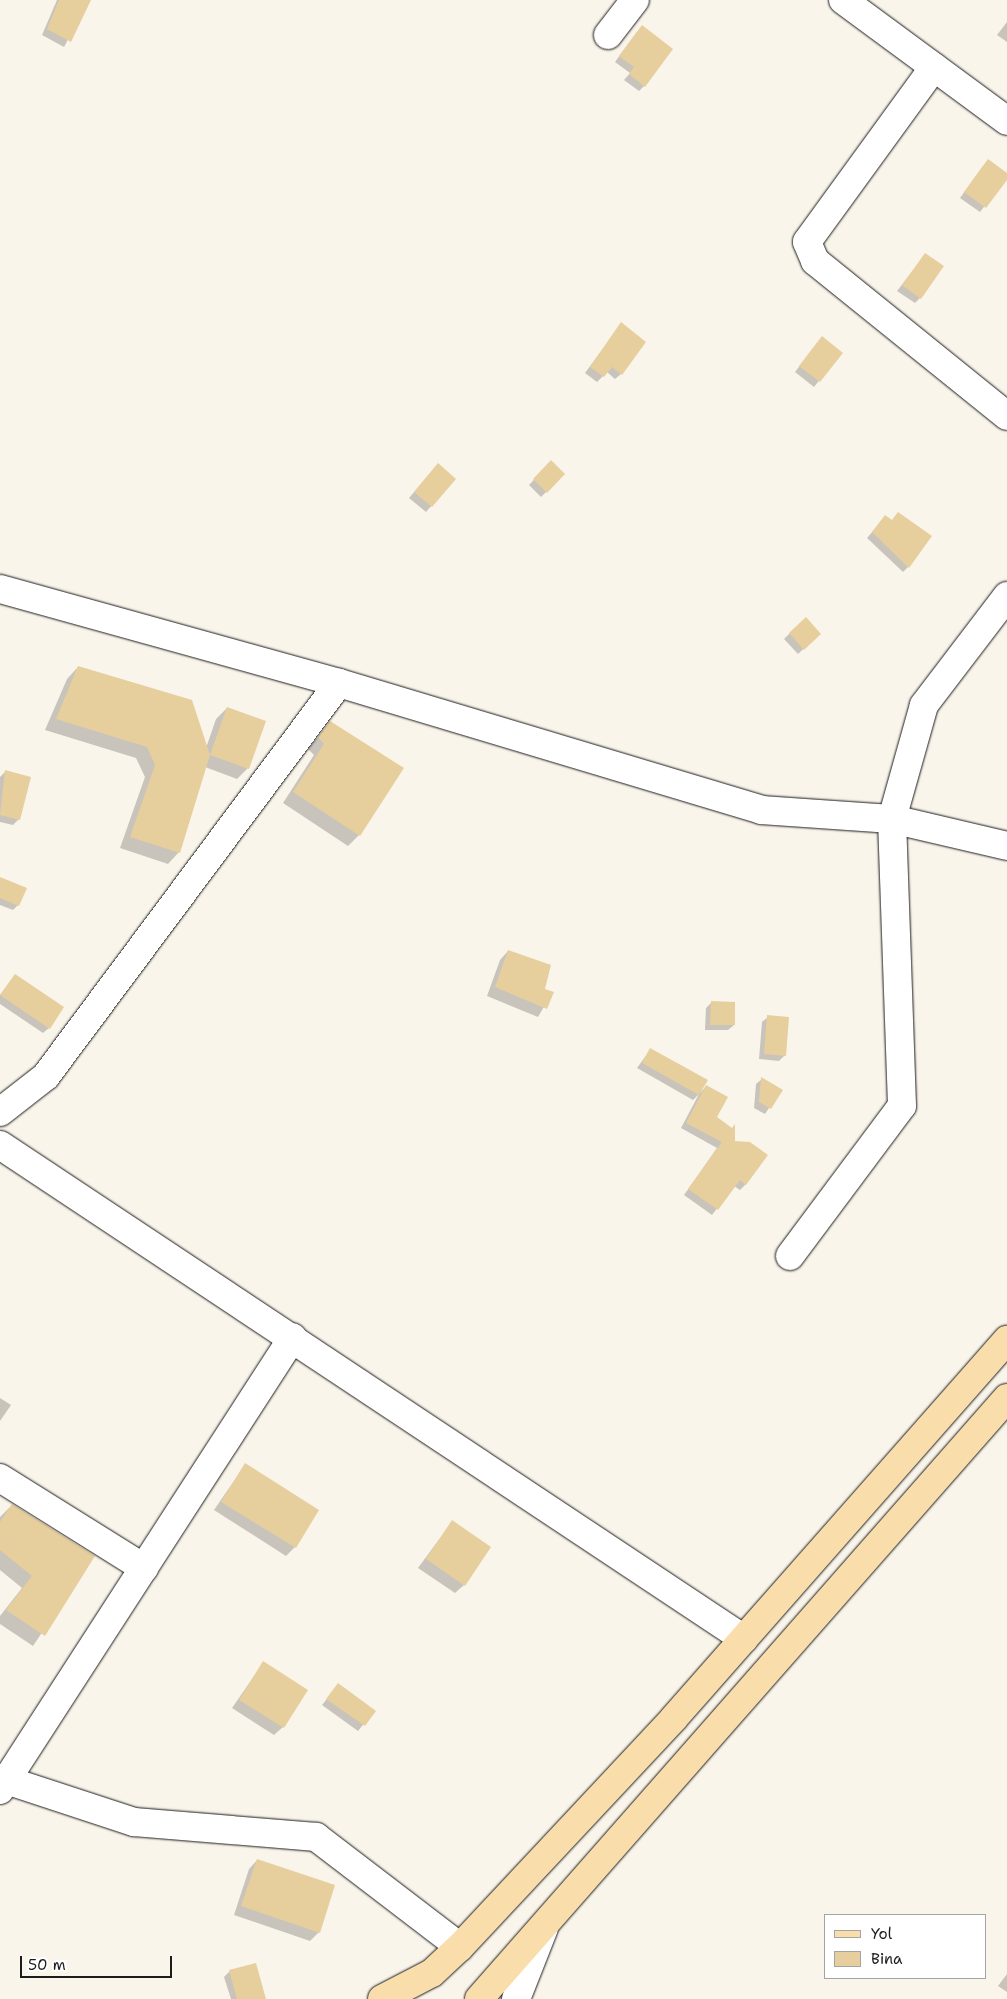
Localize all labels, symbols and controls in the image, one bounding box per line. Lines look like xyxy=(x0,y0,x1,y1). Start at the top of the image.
legend xyxy=(824,1914,987,1979)
text: Yol xyxy=(871,1924,892,1944)
scale bar xyxy=(22,1946,175,1978)
text: Bina xyxy=(871,1949,902,1969)
text: 50 m xyxy=(28,1955,66,1975)

